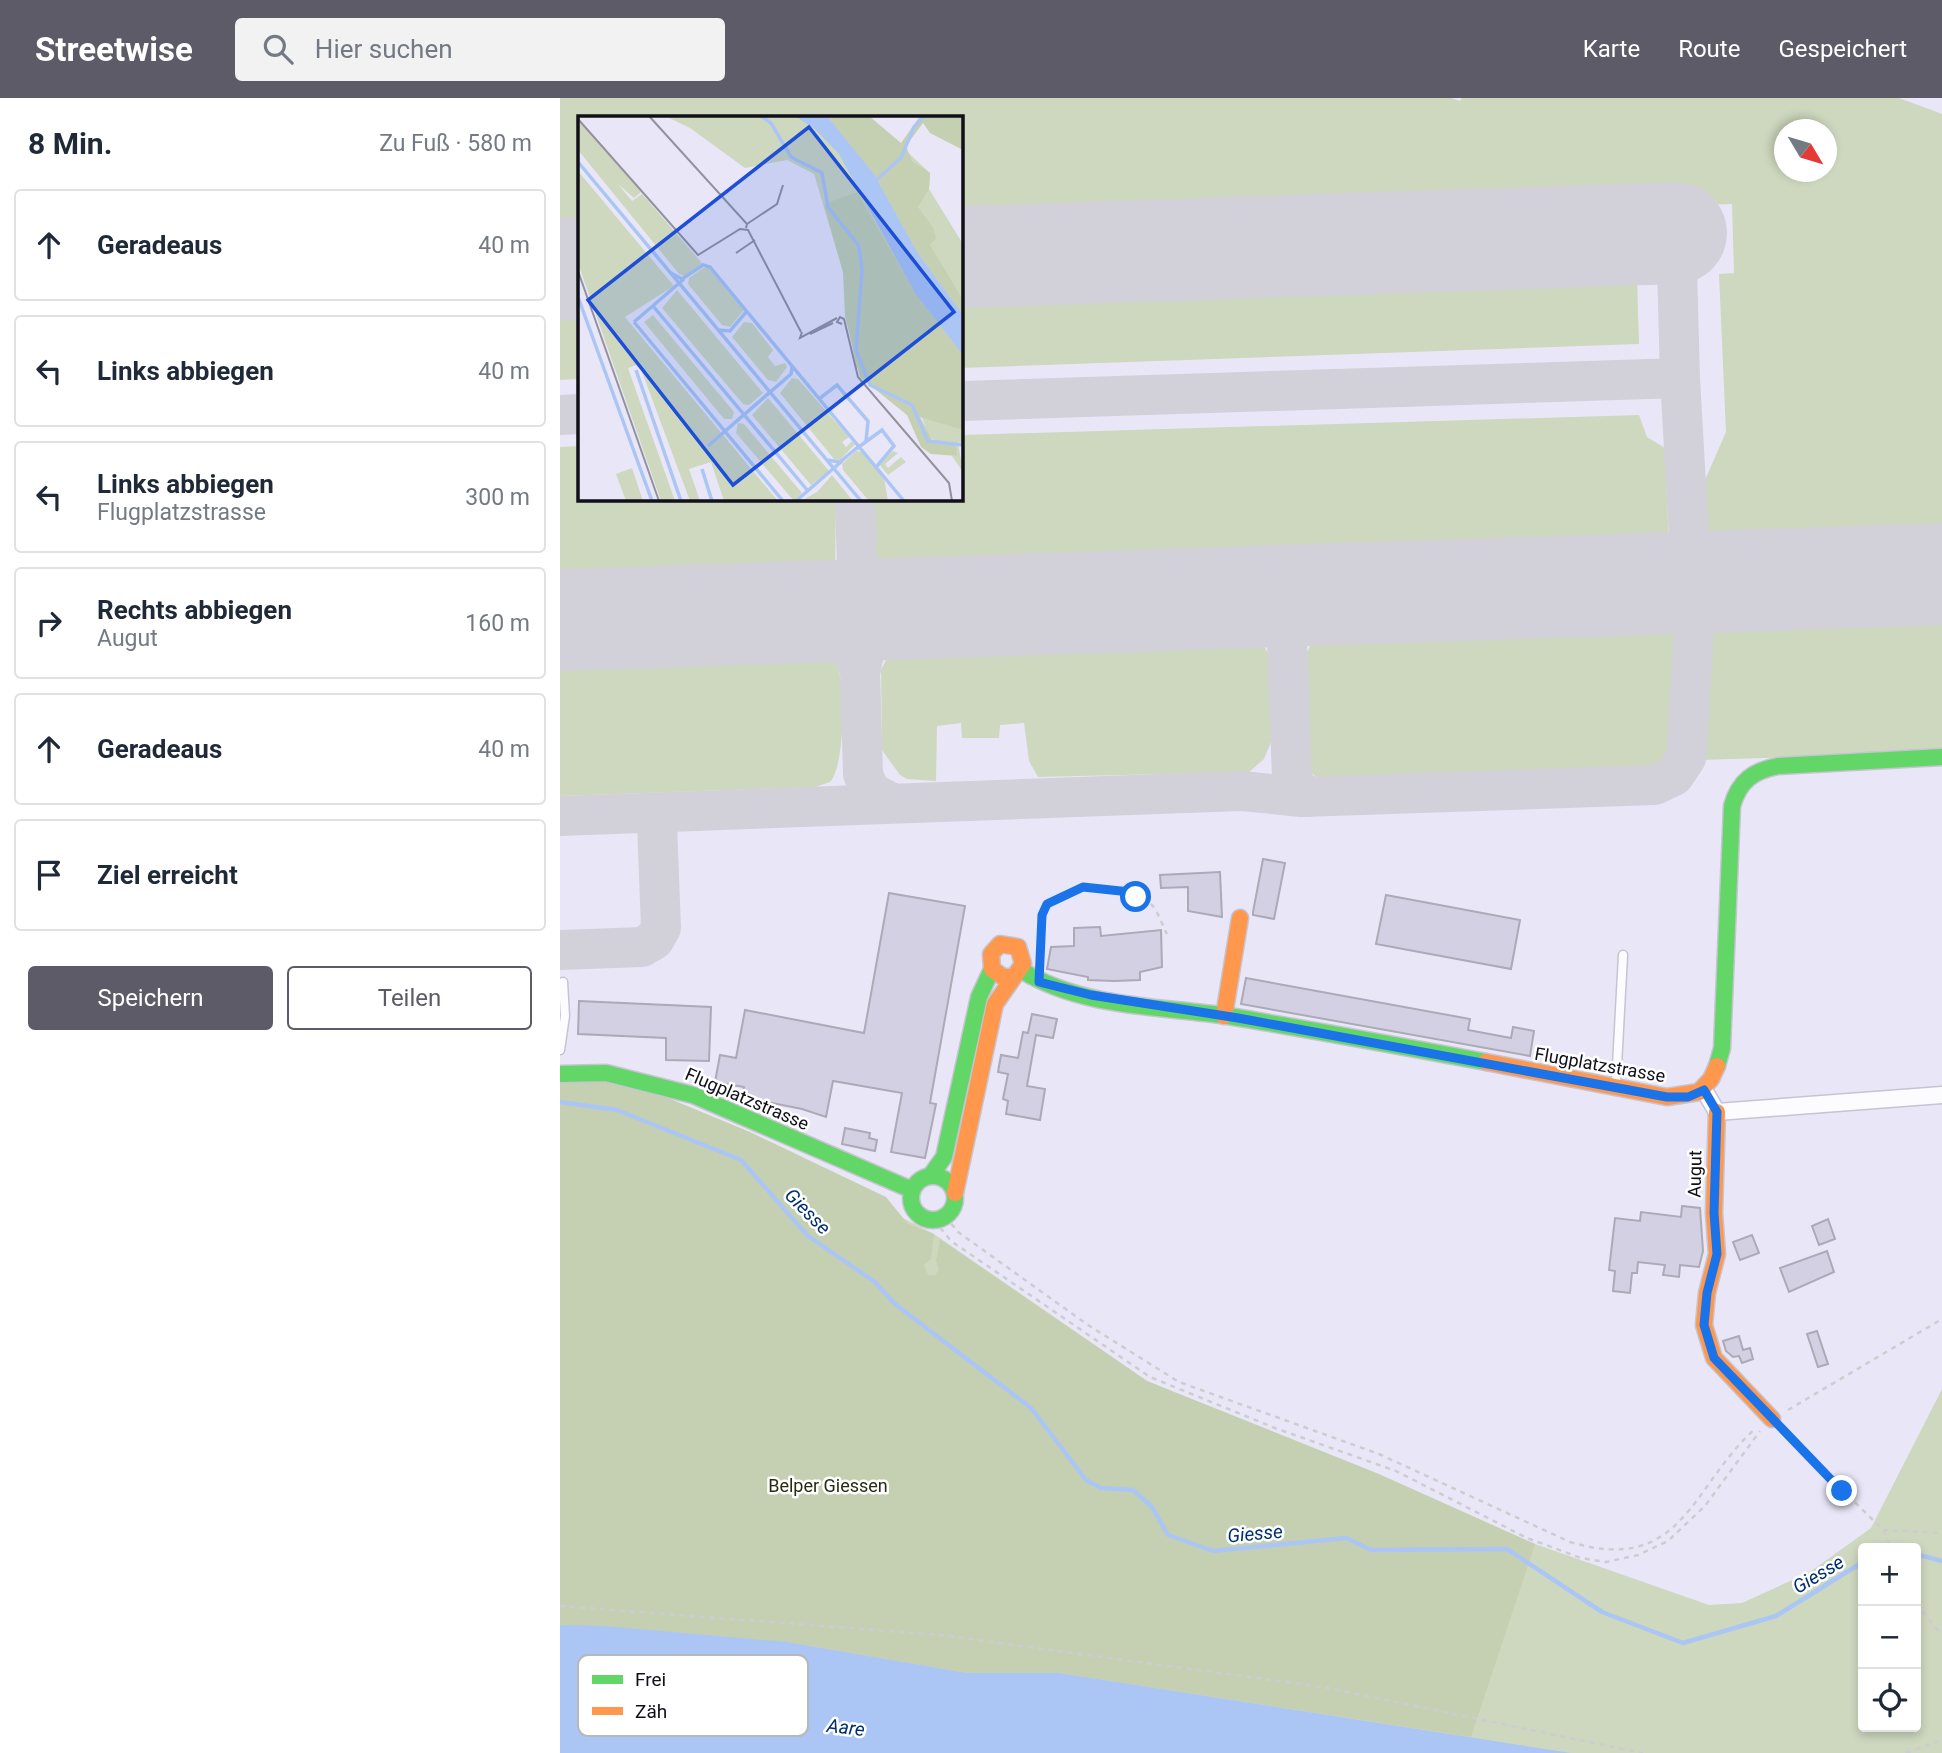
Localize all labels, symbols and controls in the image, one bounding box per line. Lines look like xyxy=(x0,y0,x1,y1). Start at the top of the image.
search box xyxy=(235,18,725,81)
text: Streetwise xyxy=(35,30,193,69)
icon: search xyxy=(259,30,297,68)
text: Hier suchen xyxy=(315,34,453,64)
text: Karte xyxy=(1583,35,1640,63)
text: Route xyxy=(1678,35,1740,63)
text: Gespeichert xyxy=(1778,35,1907,63)
inset map xyxy=(578,116,962,500)
north arrow xyxy=(1774,119,1837,182)
text: 8 Min. xyxy=(28,126,112,161)
text: Zu Fuß · 580 m xyxy=(379,130,532,157)
icon: ahead xyxy=(30,226,68,264)
text: Geradeaus xyxy=(97,230,222,260)
text: 40 m xyxy=(478,232,530,259)
icon: left xyxy=(30,352,68,390)
text: Links abbiegen xyxy=(97,356,274,386)
text: 40 m xyxy=(478,358,530,385)
text: Links abbiegen xyxy=(97,469,274,499)
icon: left xyxy=(30,478,68,516)
text: 300 m xyxy=(465,484,530,511)
text: Flugplatzstrasse xyxy=(97,499,266,526)
text: Rechts abbiegen xyxy=(97,595,292,625)
icon: right xyxy=(30,604,68,642)
text: 160 m xyxy=(465,610,530,637)
text: Augut xyxy=(97,625,158,652)
icon: ahead xyxy=(30,730,68,768)
text: Geradeaus xyxy=(97,734,222,764)
text: 40 m xyxy=(478,736,530,763)
icon: arrive xyxy=(30,856,68,894)
text: Ziel erreicht xyxy=(97,860,238,890)
route start xyxy=(1120,881,1151,912)
button: Speichern xyxy=(28,966,273,1030)
button: Teilen xyxy=(287,966,532,1030)
street label: Flugplatzstrasse xyxy=(1533,1043,1667,1086)
street label: Flugplatzstrasse xyxy=(682,1063,812,1134)
street label: Augut xyxy=(1684,1150,1705,1198)
water label: Giesse xyxy=(780,1184,836,1239)
park label: Belper Giessen xyxy=(768,1475,888,1496)
route end xyxy=(1826,1475,1857,1506)
water label: Giesse xyxy=(1226,1520,1284,1547)
map controls xyxy=(1858,1543,1921,1732)
button: + xyxy=(1858,1543,1921,1606)
water label: Giesse xyxy=(1789,1550,1848,1599)
button: − xyxy=(1858,1606,1921,1669)
legend xyxy=(578,1655,808,1736)
text: Frei xyxy=(635,1668,666,1691)
button: locate xyxy=(1858,1669,1921,1732)
text: Zäh xyxy=(635,1700,667,1723)
water label: Aare xyxy=(825,1714,866,1741)

